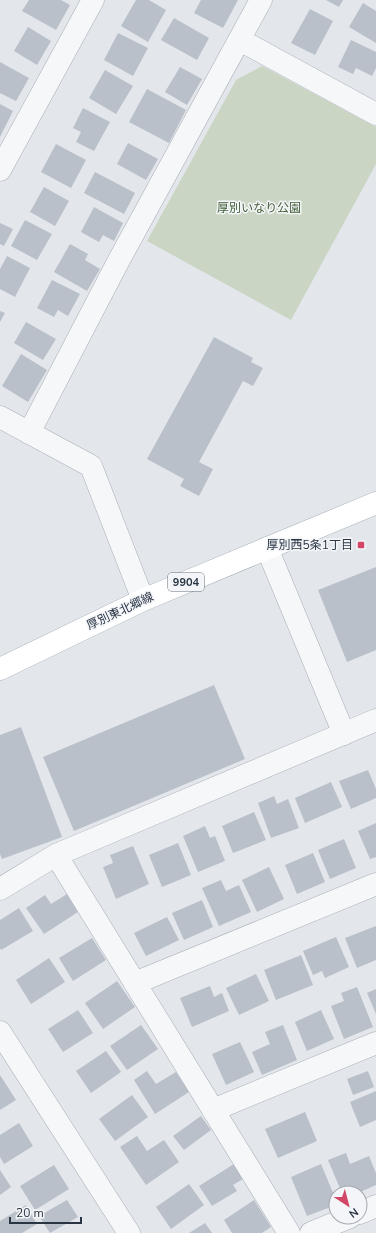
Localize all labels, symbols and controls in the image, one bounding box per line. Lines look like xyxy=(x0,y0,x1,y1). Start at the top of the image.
park label: 厚別いなり公園 xyxy=(217,200,301,216)
place label: 厚別西5条1丁目 xyxy=(267,537,353,553)
marker: 厚別西5条1丁目 xyxy=(356,540,366,550)
road number: 9904 xyxy=(168,573,204,591)
street label: 厚別東北郷線 xyxy=(84,589,156,633)
north arrow xyxy=(328,1185,368,1225)
scale bar xyxy=(10,1199,81,1225)
text: N xyxy=(346,1204,361,1221)
text: 20 m xyxy=(16,1205,44,1221)

